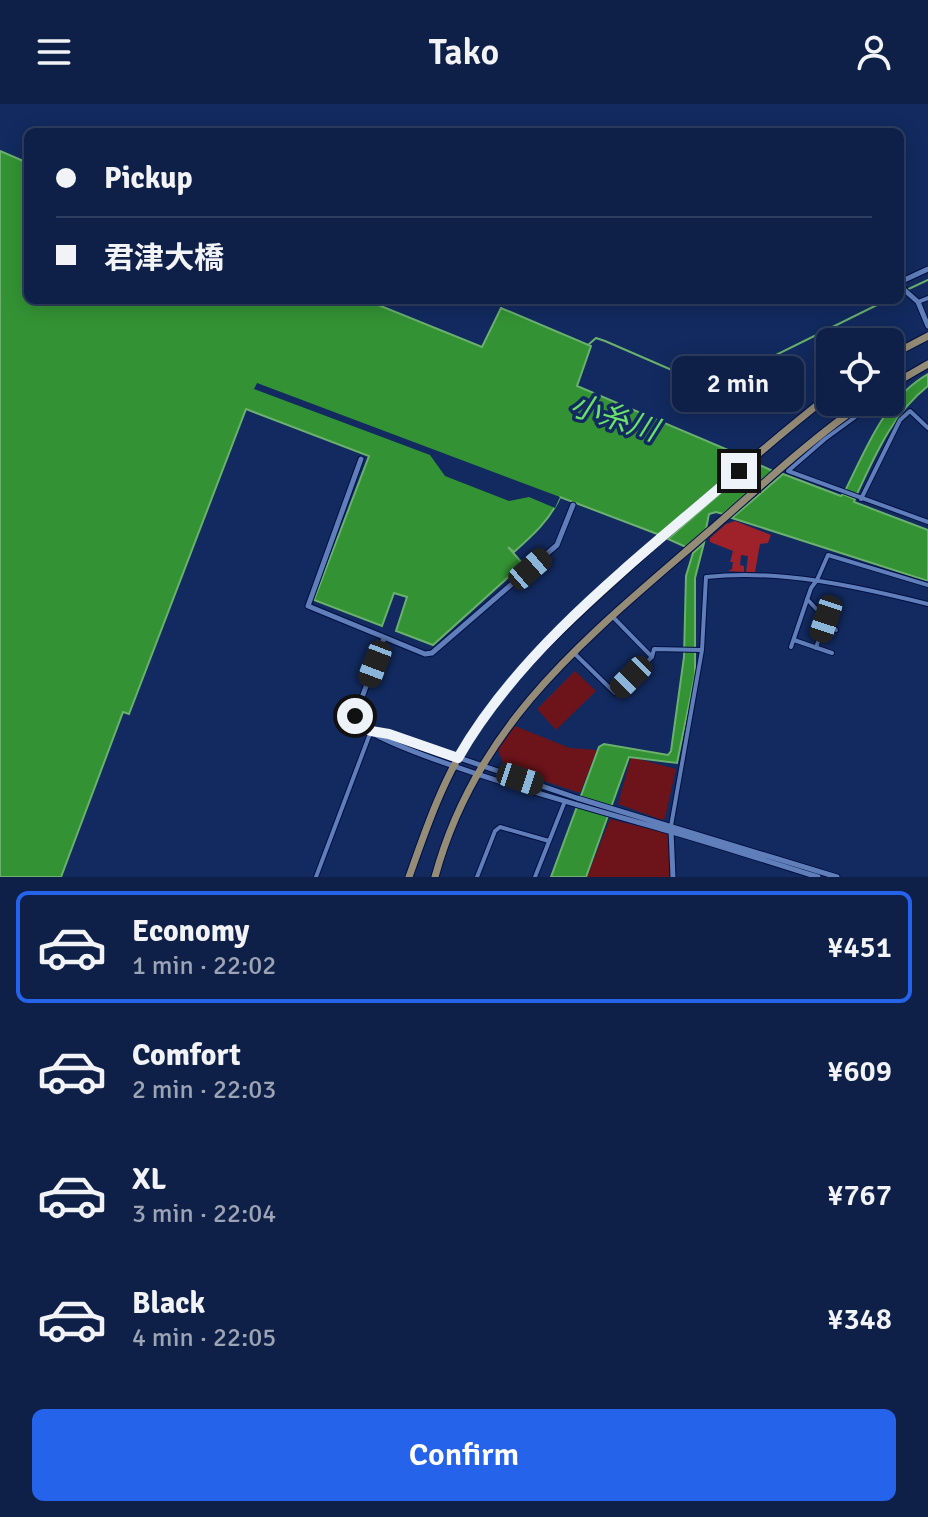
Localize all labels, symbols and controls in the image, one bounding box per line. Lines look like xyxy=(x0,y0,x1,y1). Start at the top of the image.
icon: menu xyxy=(32,30,76,74)
text: Tako xyxy=(429,30,499,75)
icon: person xyxy=(852,30,896,74)
text: Pickup xyxy=(104,160,193,197)
text: 君津大橋 xyxy=(104,240,224,277)
map controls xyxy=(816,328,904,416)
button: locate xyxy=(816,328,904,416)
callout: 2 min xyxy=(673,355,805,411)
text: 2 min xyxy=(707,368,769,400)
water label: 小糸川 xyxy=(565,386,665,450)
route end xyxy=(721,453,757,489)
car xyxy=(504,544,556,594)
car xyxy=(807,592,845,646)
car xyxy=(355,637,395,691)
car xyxy=(606,652,656,702)
route start xyxy=(337,698,373,734)
car xyxy=(493,760,547,798)
icon: car xyxy=(36,911,108,983)
text: Economy xyxy=(132,913,249,950)
text: ¥451 xyxy=(827,929,892,966)
text: 1 min · 22:02 xyxy=(132,950,276,982)
icon: car xyxy=(36,1035,108,1107)
text: Comfort xyxy=(132,1037,241,1074)
text: ¥609 xyxy=(827,1053,892,1090)
text: 2 min · 22:03 xyxy=(132,1074,276,1106)
icon: car xyxy=(36,1159,108,1231)
text: XL xyxy=(132,1161,166,1198)
text: ¥767 xyxy=(827,1177,892,1214)
text: 3 min · 22:04 xyxy=(132,1198,276,1230)
icon: car xyxy=(36,1283,108,1355)
text: Black xyxy=(132,1285,205,1322)
text: ¥348 xyxy=(827,1301,892,1338)
text: 4 min · 22:05 xyxy=(132,1322,276,1354)
button: Confirm xyxy=(32,1409,896,1501)

